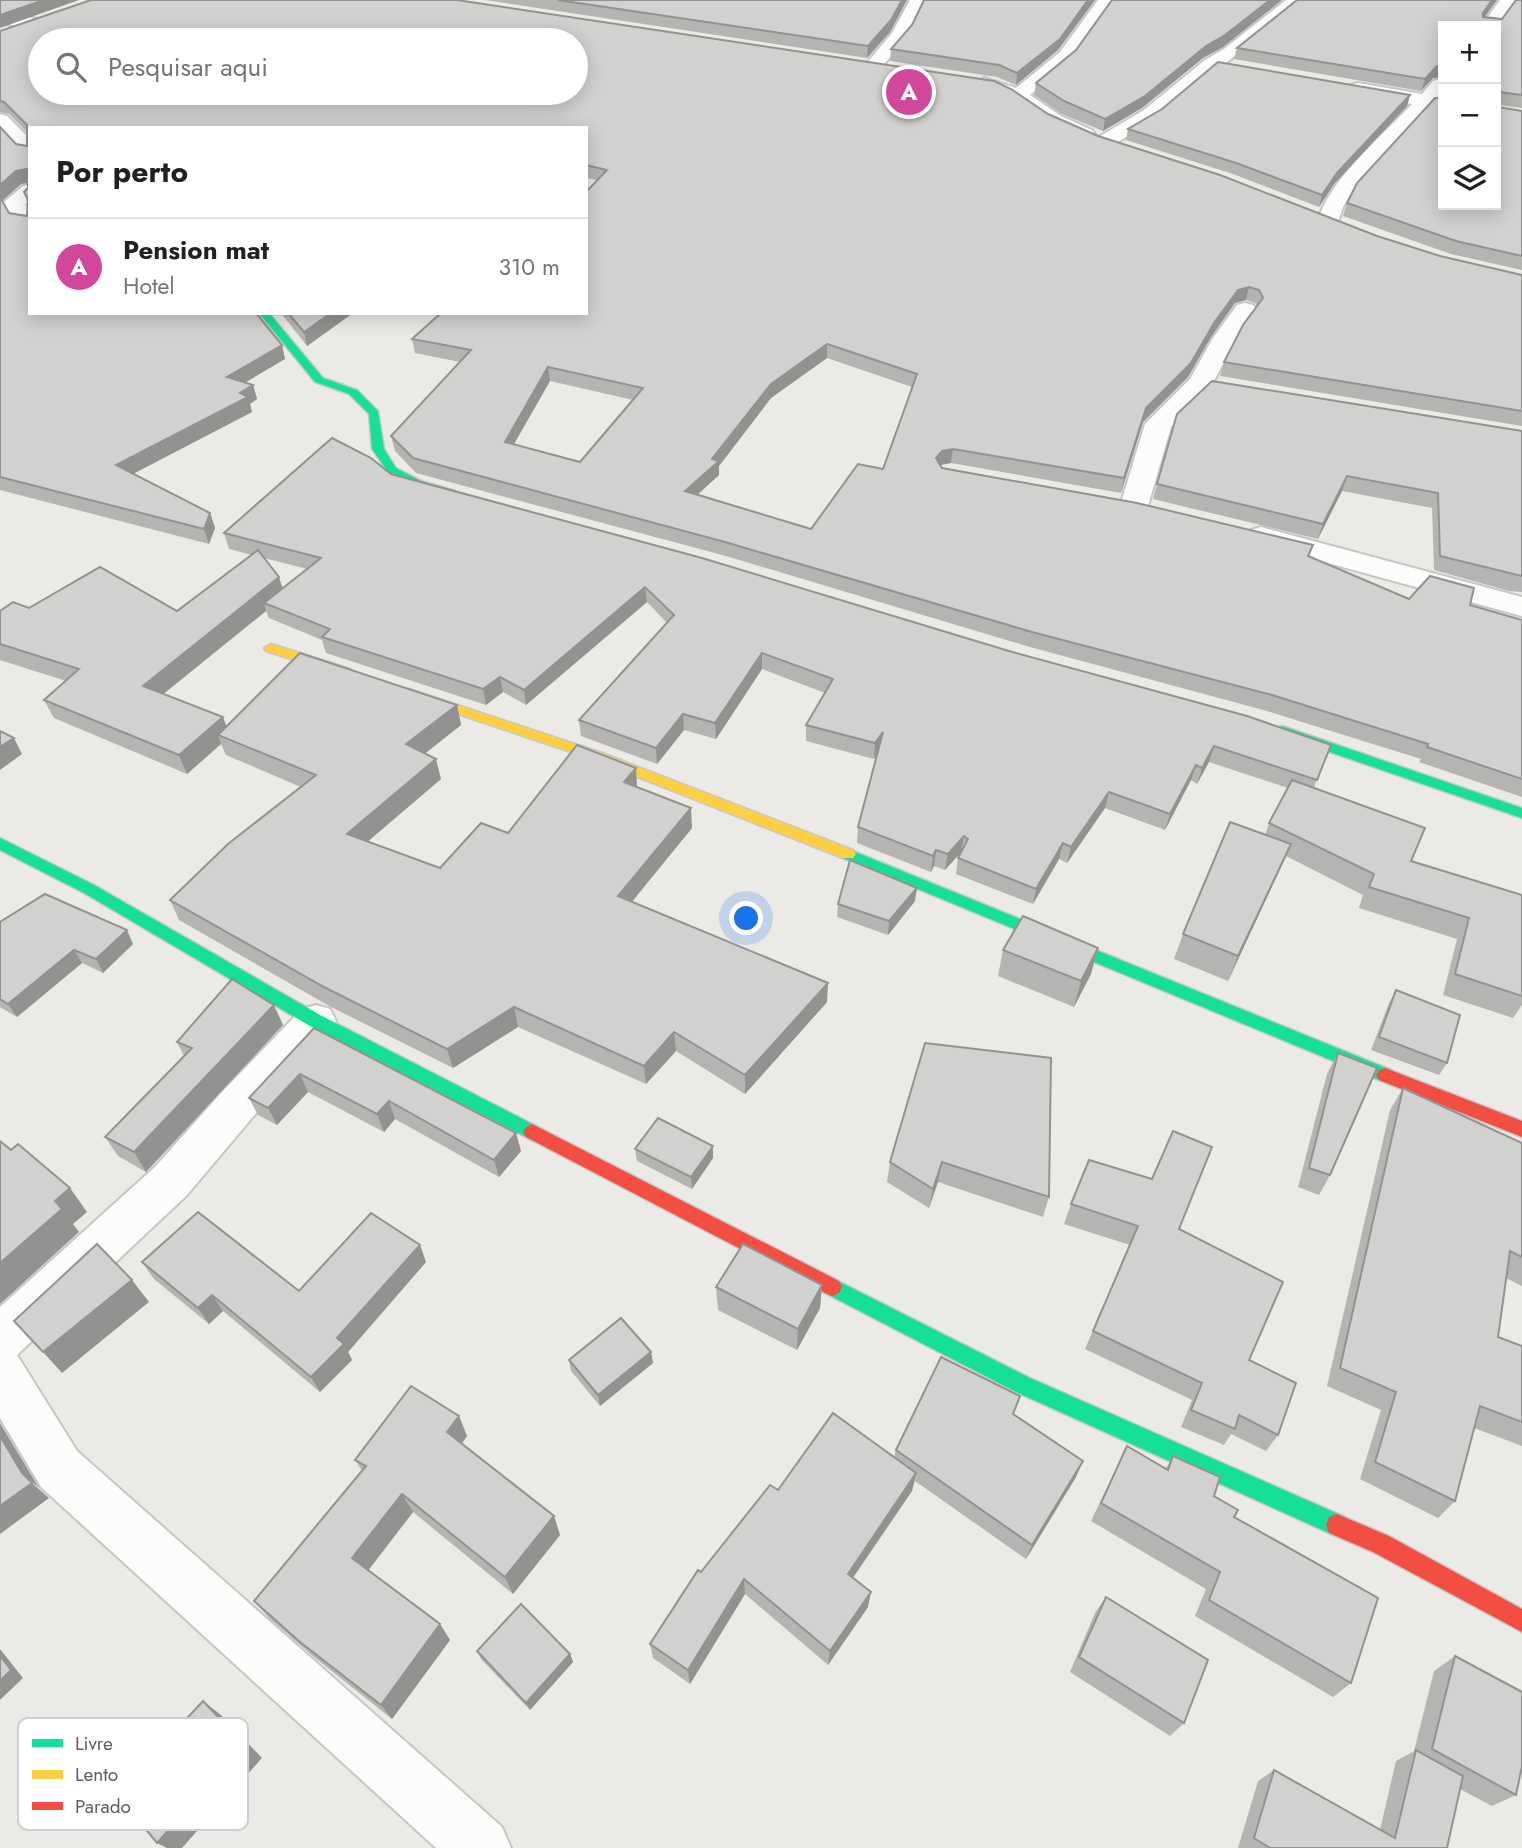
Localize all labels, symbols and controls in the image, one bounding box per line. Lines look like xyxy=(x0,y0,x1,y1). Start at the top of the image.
map controls xyxy=(1438,21,1501,210)
button: + xyxy=(1438,21,1501,84)
search box xyxy=(28,28,588,105)
icon: search xyxy=(52,48,90,86)
text: Pesquisar aqui xyxy=(108,48,268,86)
pin: A xyxy=(886,66,932,118)
button: − xyxy=(1438,84,1501,147)
button: layers xyxy=(1438,147,1501,210)
text: Por perto xyxy=(56,150,188,193)
text: Pension mat xyxy=(123,231,269,269)
text: A xyxy=(71,250,87,284)
text: 310 m xyxy=(498,250,560,284)
text: Hotel xyxy=(123,269,175,303)
your location xyxy=(729,901,763,935)
legend xyxy=(18,1718,248,1830)
text: Livre xyxy=(75,1730,113,1757)
text: Lento xyxy=(75,1761,118,1788)
text: Parado xyxy=(75,1793,131,1820)

